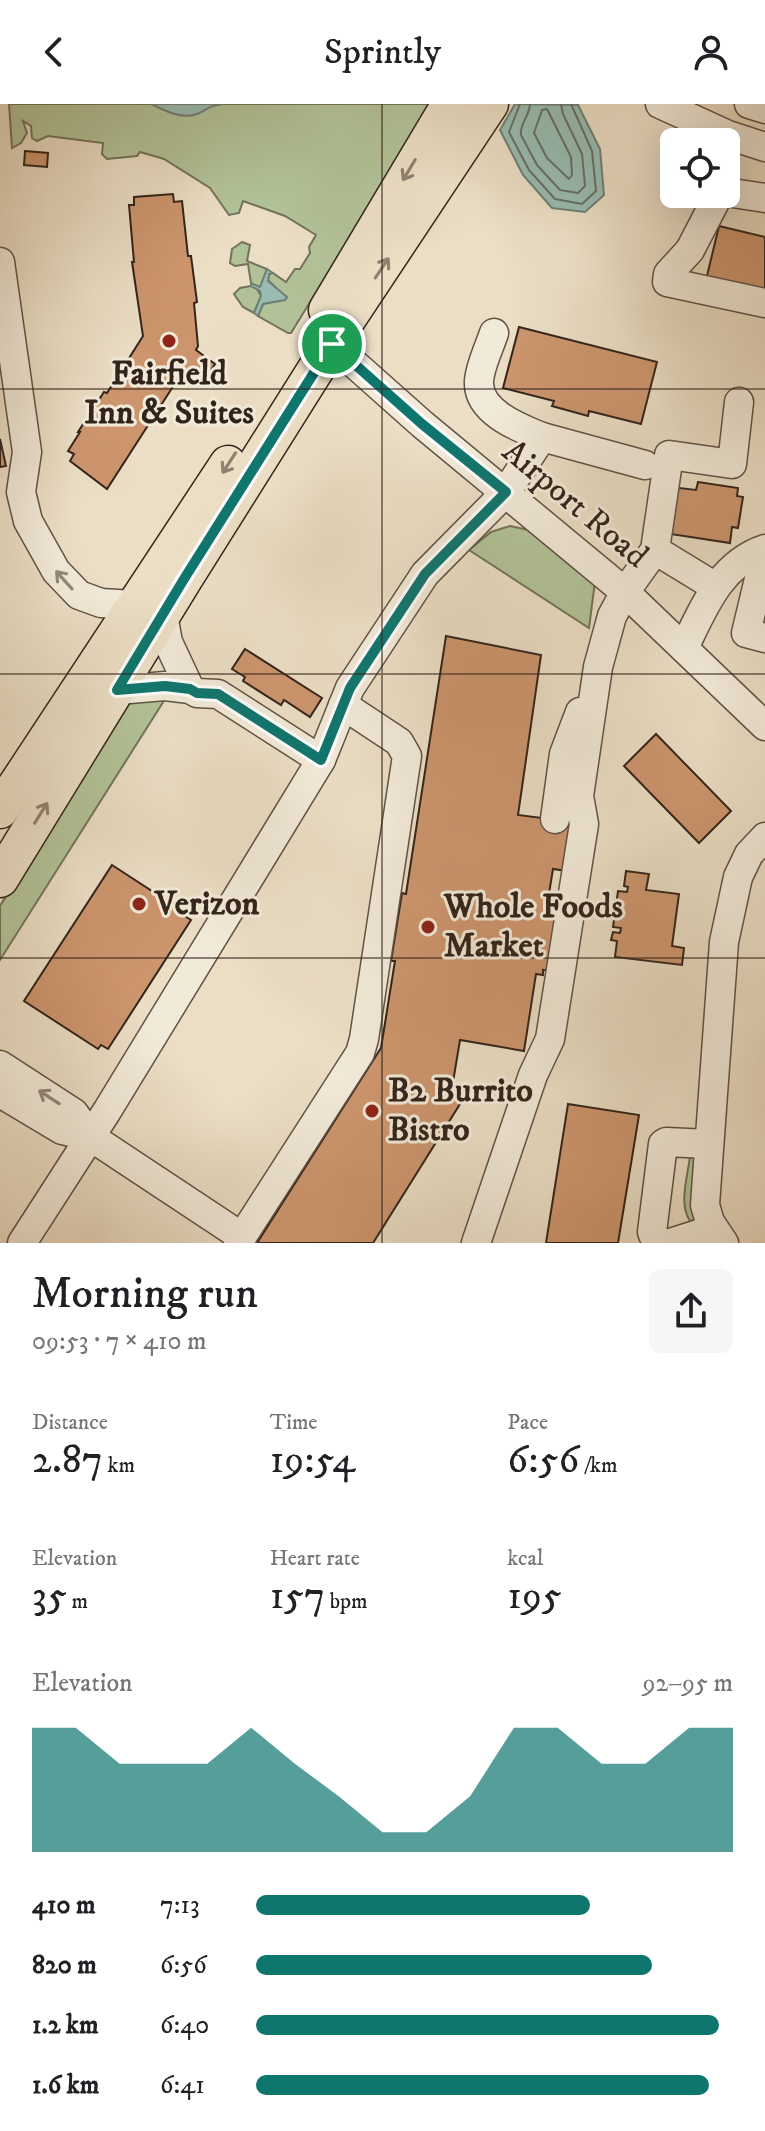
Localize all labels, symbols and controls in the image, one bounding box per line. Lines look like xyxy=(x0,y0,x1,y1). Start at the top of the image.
icon: back xyxy=(32,30,76,74)
text: Sprintly xyxy=(324,30,441,75)
icon: person xyxy=(689,30,733,74)
map controls xyxy=(660,128,740,208)
button: locate xyxy=(660,128,740,208)
one-way arrow xyxy=(401,158,417,181)
one-way arrow xyxy=(373,258,390,280)
pin xyxy=(298,310,366,378)
icon: arrive xyxy=(310,322,354,366)
marker: Fairfield Inn & Suites xyxy=(160,332,178,350)
place label: Fairfield Inn & Suites xyxy=(84,353,254,434)
street label: Airport Road xyxy=(493,431,657,577)
one-way arrow xyxy=(220,452,237,474)
one-way arrow xyxy=(56,570,74,590)
one-way arrow xyxy=(33,802,49,825)
place label: Verizon xyxy=(153,883,259,925)
place label: Whole Foods Market xyxy=(443,886,623,967)
marker: Verizon xyxy=(130,895,148,913)
marker: Whole Foods Market xyxy=(419,918,437,936)
place label: B2 Burrito Bistro xyxy=(388,1070,533,1151)
one-way arrow xyxy=(39,1089,61,1105)
marker: B2 Burrito Bistro xyxy=(363,1102,381,1120)
text: Morning run xyxy=(32,1267,258,1322)
button: share xyxy=(649,1269,733,1353)
text: 09:53 · 7 × 410 m xyxy=(32,1325,207,1358)
text: Distance xyxy=(32,1409,108,1436)
text: Time xyxy=(270,1409,317,1436)
text: Pace xyxy=(507,1409,548,1436)
text: 2.87 xyxy=(32,1436,103,1486)
text: 19:54 xyxy=(270,1436,355,1486)
text: 6:56 xyxy=(507,1436,579,1486)
text: km xyxy=(103,1452,135,1479)
text: /km xyxy=(579,1452,617,1479)
text: Elevation xyxy=(32,1545,117,1572)
text: Heart rate xyxy=(270,1545,360,1572)
text: kcal xyxy=(507,1545,543,1572)
text: 35 xyxy=(32,1572,67,1622)
text: 157 xyxy=(270,1572,325,1622)
text: 195 xyxy=(507,1572,562,1622)
text: m xyxy=(67,1588,88,1615)
text: bpm xyxy=(325,1588,368,1615)
text: Elevation xyxy=(32,1667,133,1700)
text: 92–95 m xyxy=(643,1667,733,1700)
text: 410 m xyxy=(32,1889,96,1922)
text: 7:13 xyxy=(160,1889,200,1922)
text: 820 m xyxy=(32,1949,97,1982)
text: 6:56 xyxy=(160,1949,207,1982)
text: 1.2 km xyxy=(32,2009,98,2042)
text: 6:40 xyxy=(160,2009,209,2042)
text: 1.6 km xyxy=(32,2069,99,2102)
text: 6:41 xyxy=(160,2069,205,2102)

